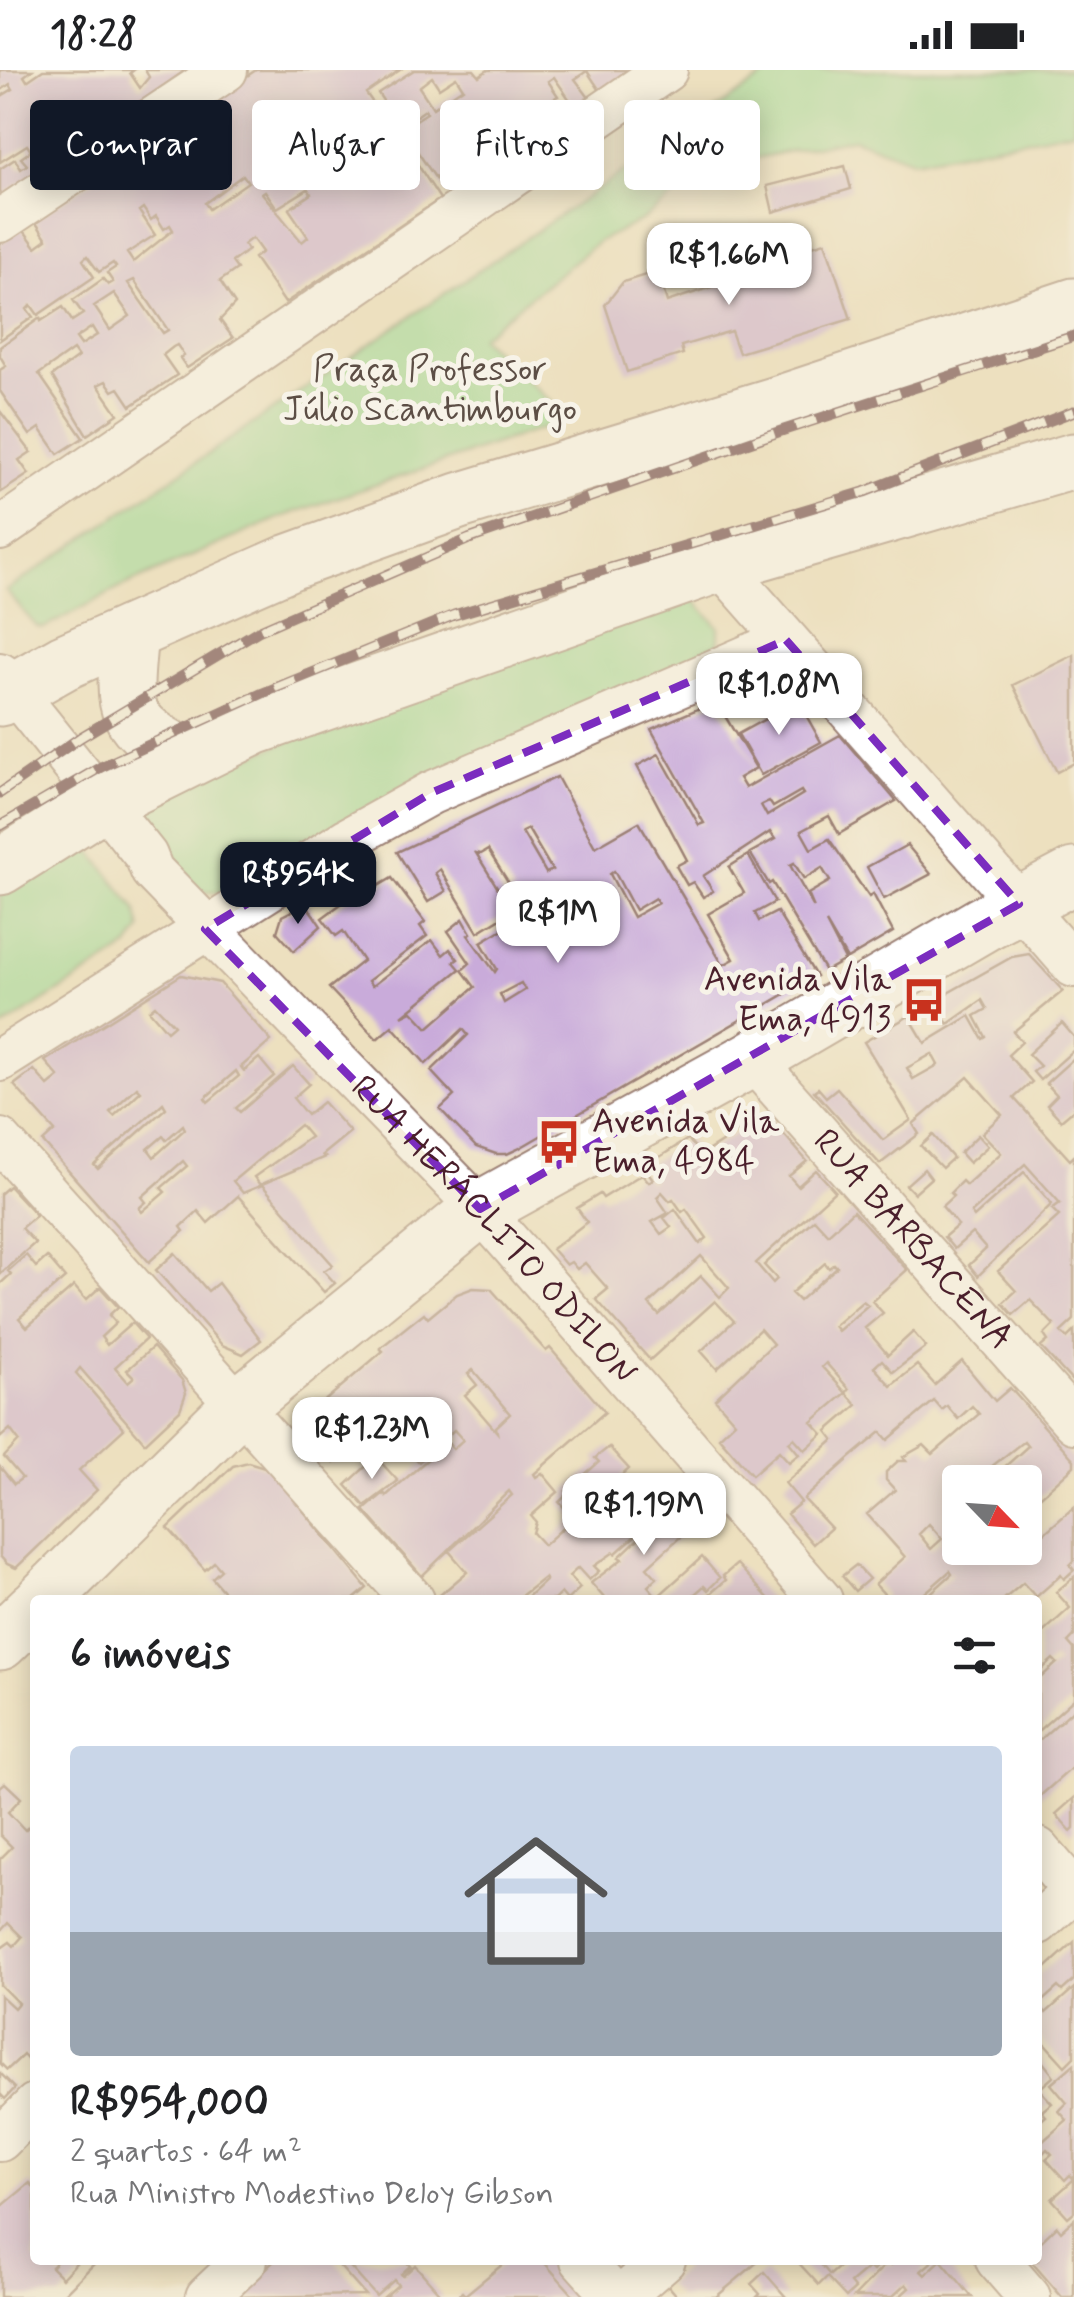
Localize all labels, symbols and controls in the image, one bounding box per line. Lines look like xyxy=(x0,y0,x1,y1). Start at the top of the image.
text: 18:28 xyxy=(50,11,137,60)
chip: Comprar xyxy=(30,100,232,190)
chip: Alugar xyxy=(252,100,420,190)
chip: Filtros xyxy=(440,100,604,190)
chip: Novo xyxy=(624,100,760,190)
pin: R$1.66M xyxy=(637,223,821,308)
text: R$1.66M xyxy=(669,234,789,276)
park label: Praça Professor Júlio Scantimburgo xyxy=(283,347,577,433)
pin: R$1.08M xyxy=(687,653,871,738)
text: R$1.08M xyxy=(718,664,840,706)
pin: R$954K xyxy=(217,842,379,927)
text: R$954K xyxy=(242,853,354,895)
pin: R$1M xyxy=(499,881,617,966)
text: R$1M xyxy=(518,892,598,934)
place label: Avenida Vila Ema, 4913 xyxy=(704,957,892,1043)
bus stop icon: Avenida Vila Ema, 4913 xyxy=(900,976,948,1024)
street label: RUA HERÁCLITO ODILON xyxy=(340,1066,646,1395)
place label: Avenida Vila Ema, 4984 xyxy=(592,1099,780,1185)
bus stop icon: Avenida Vila Ema, 4984 xyxy=(535,1118,583,1166)
street label: RUA BARBACENA xyxy=(802,1120,1023,1360)
pin: R$1.23M xyxy=(280,1397,464,1482)
text: R$1.23M xyxy=(314,1408,430,1450)
north arrow xyxy=(942,1465,1042,1565)
map controls xyxy=(942,1465,1042,1565)
pin: R$1.19M xyxy=(552,1473,736,1558)
text: R$1.19M xyxy=(584,1484,704,1526)
text: 6 imóveis xyxy=(70,1628,231,1683)
icon: filters xyxy=(947,1628,1002,1683)
icon: home xyxy=(446,1811,626,1991)
text: R$954,000 xyxy=(70,2076,269,2131)
text: 2 quartos · 64 m² xyxy=(70,2131,302,2173)
text: Rua Ministro Modestino Deloy Gibson xyxy=(70,2173,554,2215)

